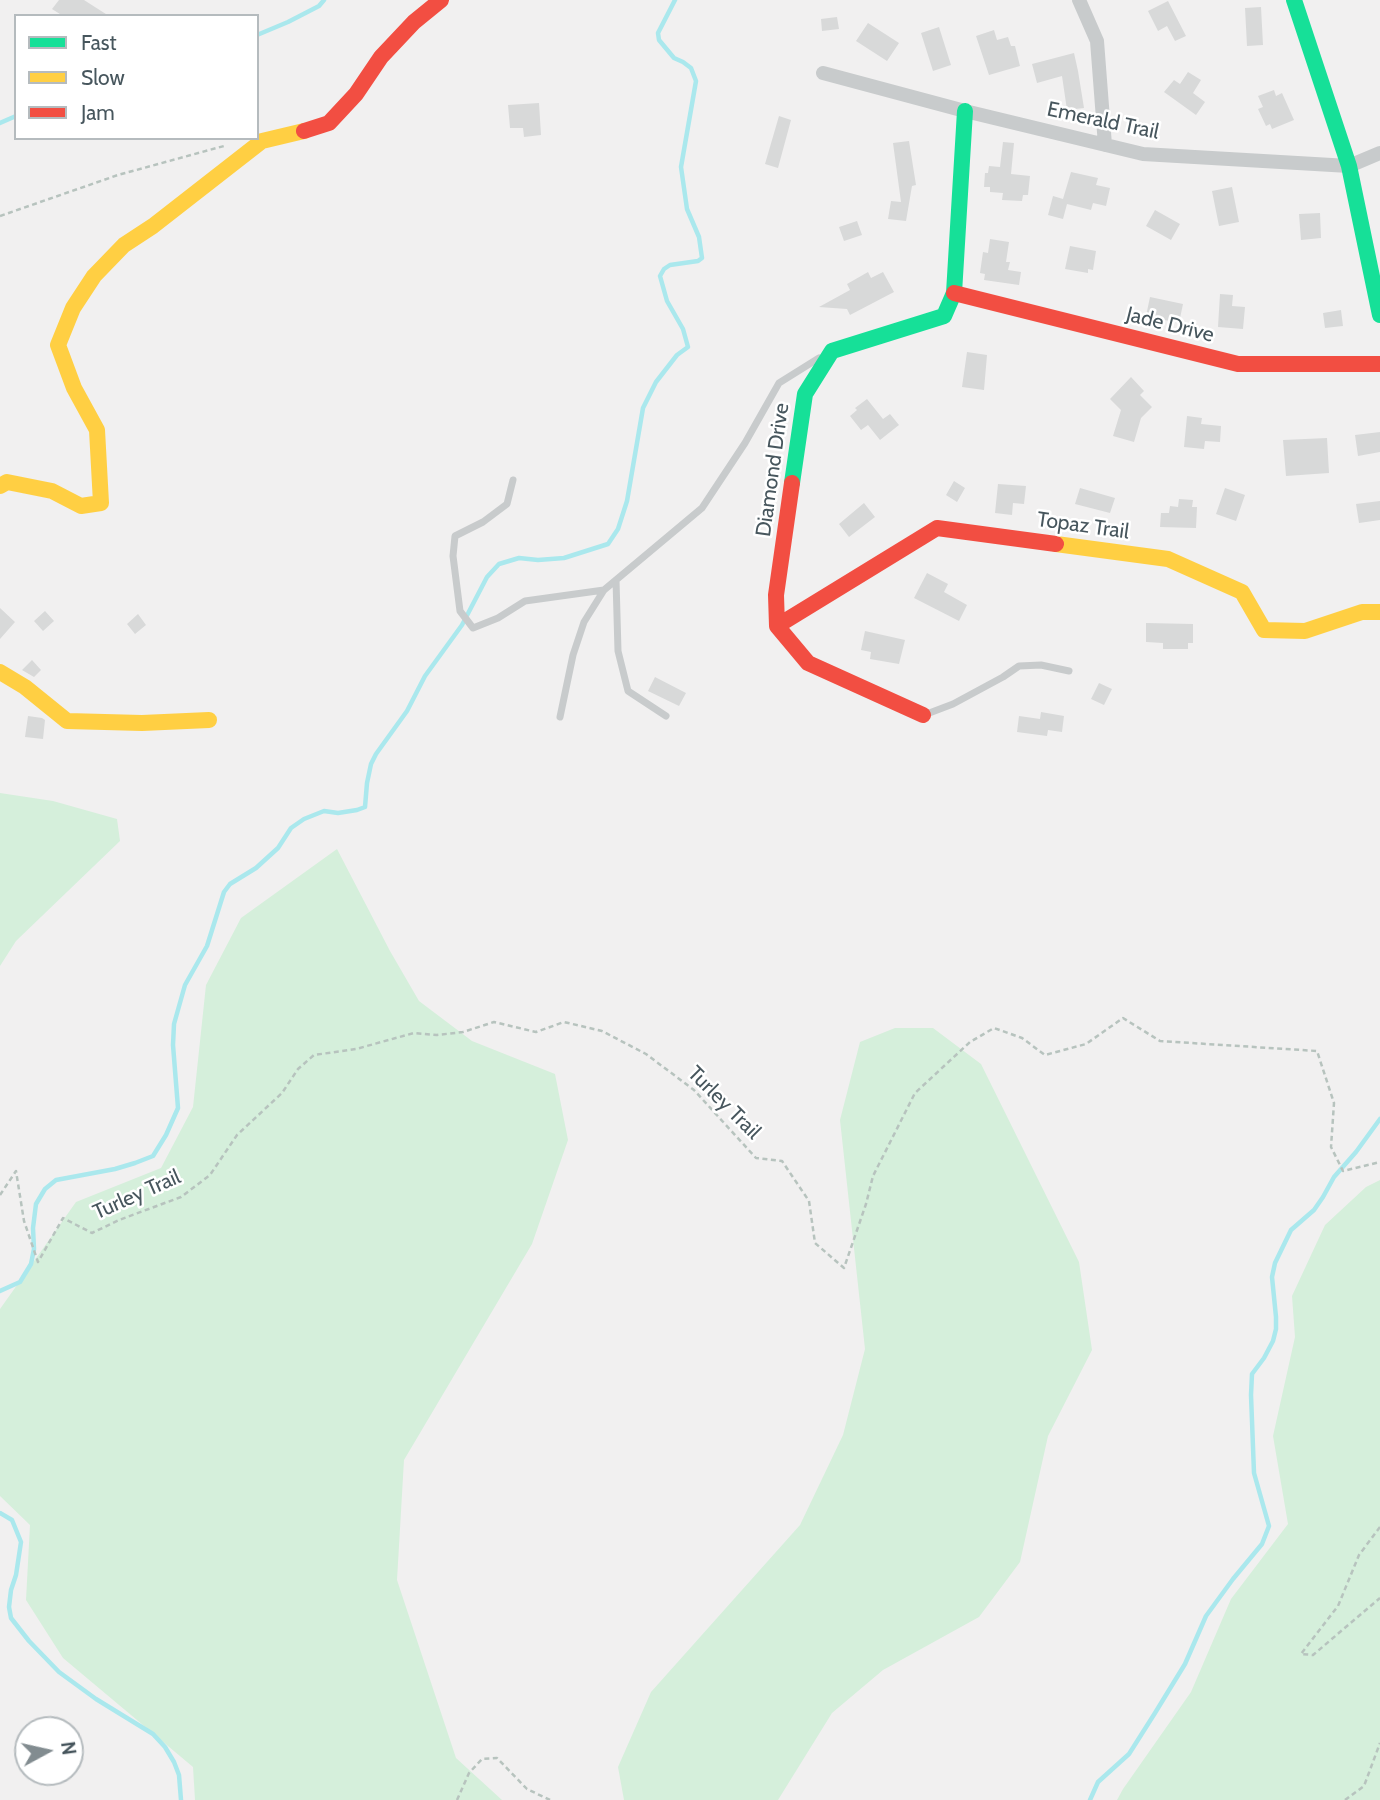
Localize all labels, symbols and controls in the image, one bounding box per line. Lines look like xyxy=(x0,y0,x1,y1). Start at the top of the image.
legend xyxy=(14,14,259,140)
text: Fast xyxy=(81,30,117,55)
text: Slow xyxy=(81,65,125,90)
street label: Emerald Trail xyxy=(1045,97,1161,145)
text: Jam xyxy=(81,100,115,125)
street label: Jade Drive xyxy=(1124,302,1216,348)
street label: Diamond Drive xyxy=(751,401,795,539)
street label: Topaz Trail xyxy=(1035,507,1131,545)
street label: Turley Trail xyxy=(682,1061,766,1145)
street label: Turley Trail xyxy=(89,1165,185,1225)
north arrow xyxy=(14,1716,84,1786)
text: N xyxy=(56,1740,81,1757)

